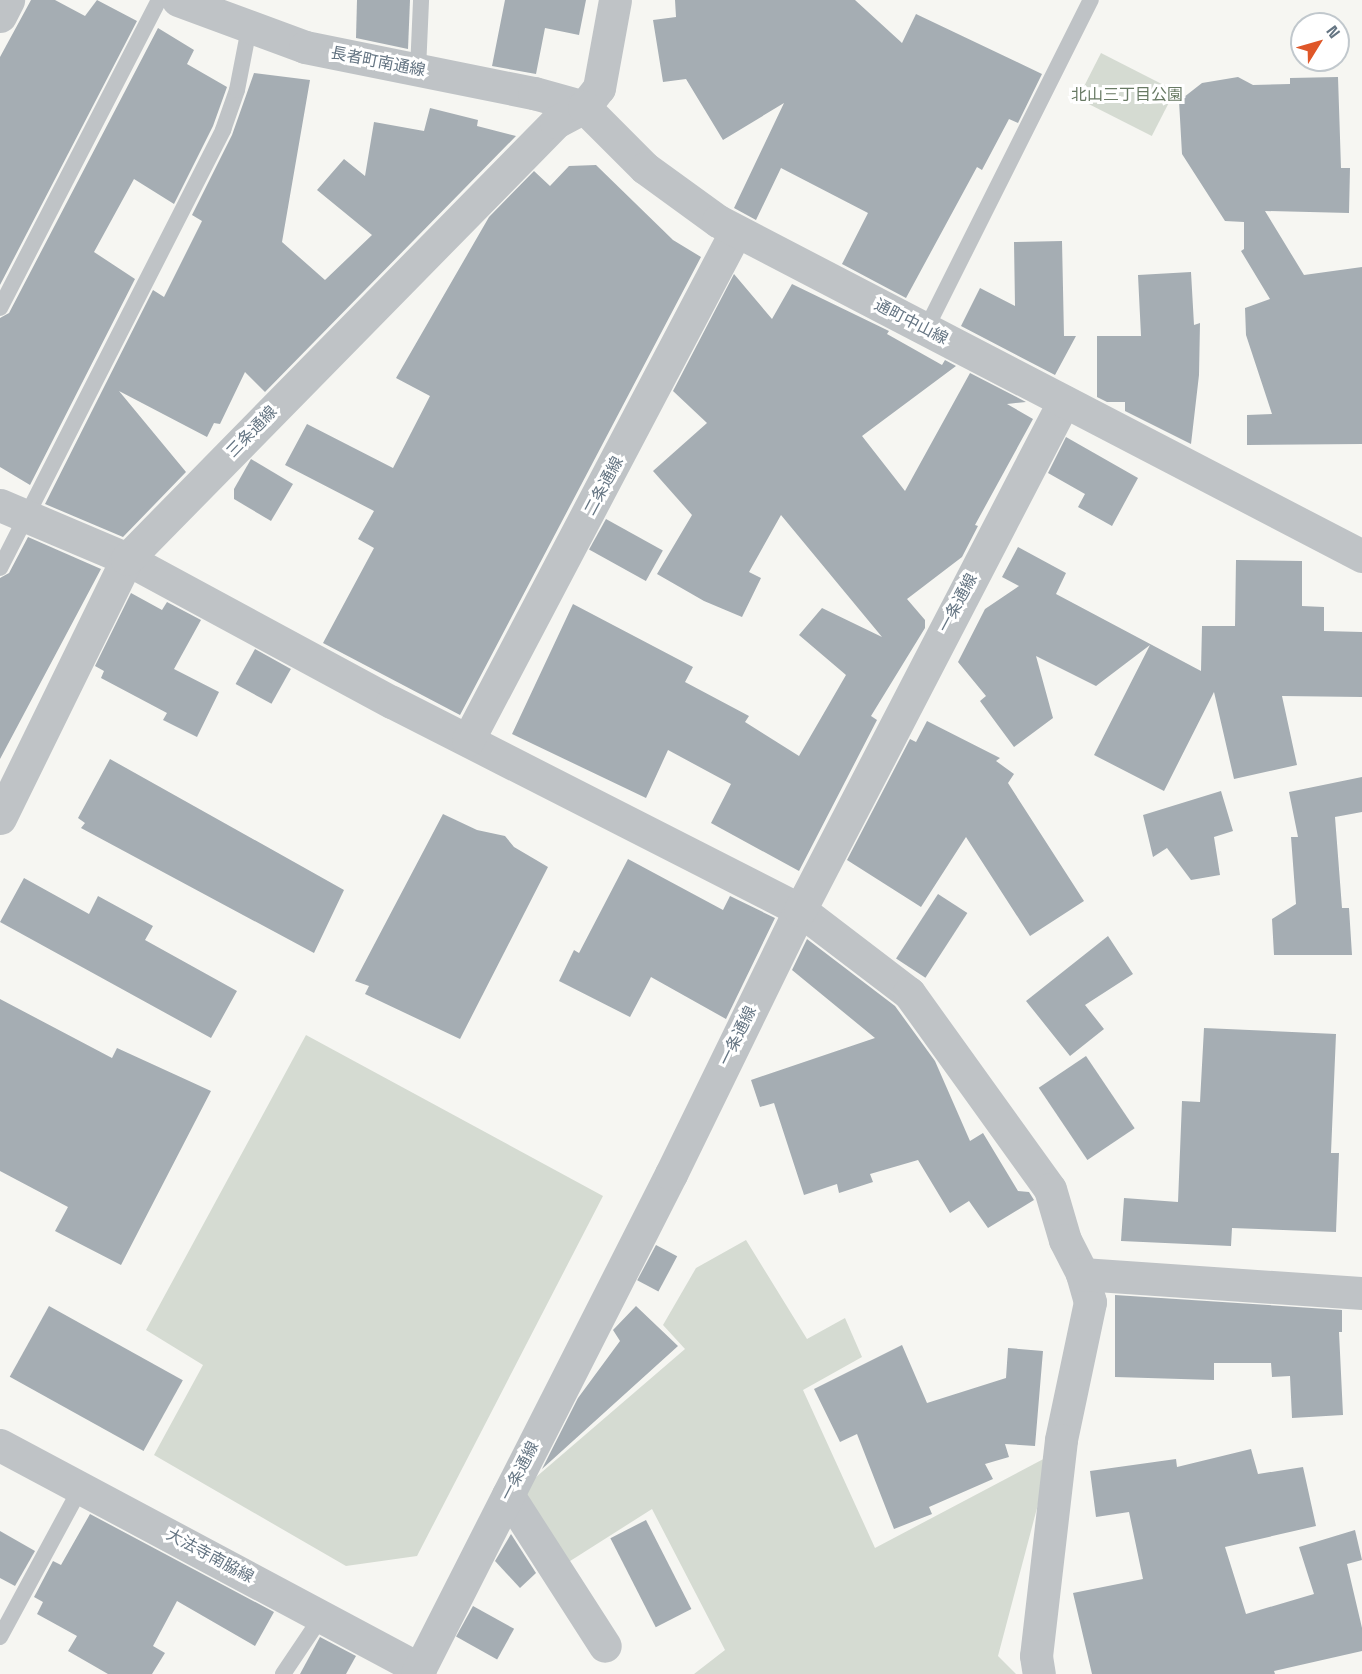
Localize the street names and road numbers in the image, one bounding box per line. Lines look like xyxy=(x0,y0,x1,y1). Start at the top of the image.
street label: 長者町南通線 xyxy=(329,43,427,81)
street label: 通町中山線 xyxy=(871,295,951,349)
street label: 三条通線 xyxy=(223,402,281,462)
street label: 二条通線 xyxy=(581,453,627,519)
street label: 一条通線 xyxy=(935,570,981,636)
street label: 一条通線 xyxy=(715,1003,761,1069)
street label: 一条通線 xyxy=(497,1438,543,1504)
street label: 大法寺南脇線 xyxy=(163,1525,257,1587)

